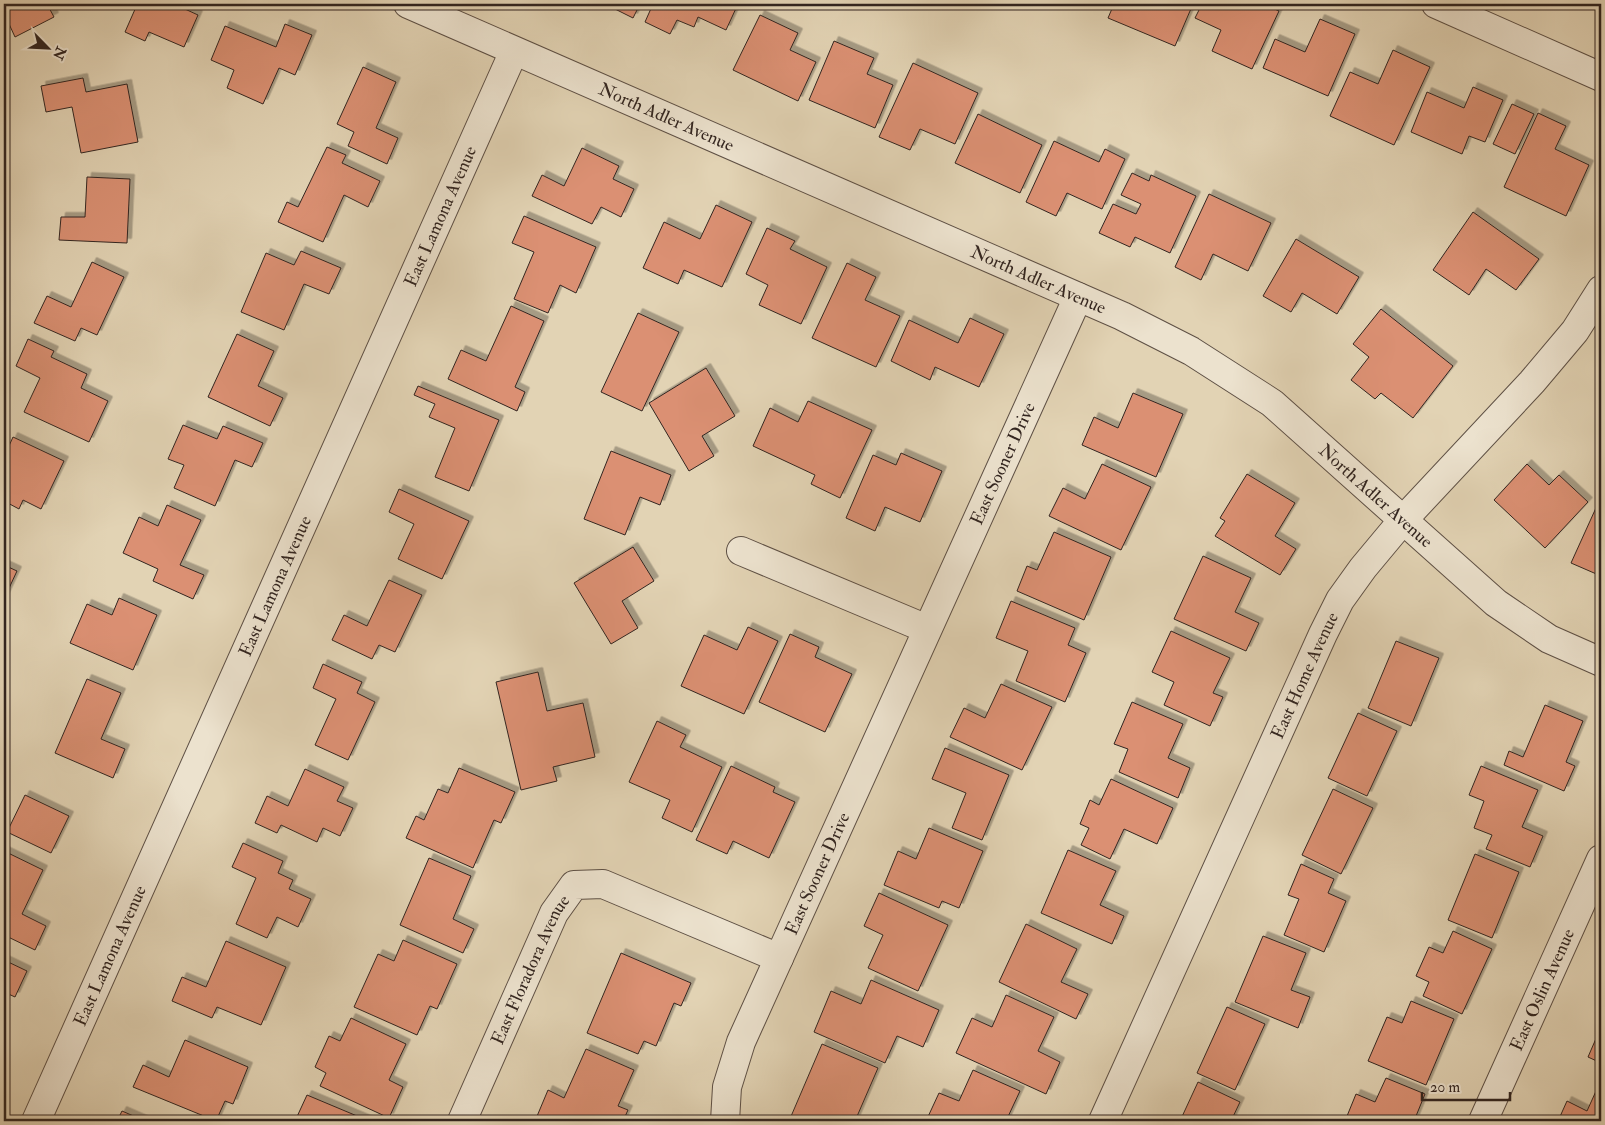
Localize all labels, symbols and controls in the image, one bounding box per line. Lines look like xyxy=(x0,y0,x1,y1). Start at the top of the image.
north arrow xyxy=(22,22,72,72)
text: N xyxy=(49,43,70,63)
street label: North Adler Avenue xyxy=(595,77,738,157)
street label: East Lamona Avenue xyxy=(399,142,482,290)
street label: North Adler Avenue xyxy=(967,240,1110,319)
street label: East Sooner Drive xyxy=(965,398,1041,529)
street label: North Adler Avenue xyxy=(1314,439,1438,553)
street label: East Lamona Avenue xyxy=(234,512,317,660)
street label: East Home Avenue xyxy=(1266,608,1344,742)
street label: East Sooner Drive xyxy=(779,808,855,939)
street label: East Lamona Avenue xyxy=(68,881,151,1030)
street label: East Floradora Avenue xyxy=(486,890,575,1048)
street label: East Oslin Avenue xyxy=(1505,925,1580,1054)
scale bar xyxy=(1422,1070,1510,1102)
text: 20 m xyxy=(1430,1078,1460,1097)

